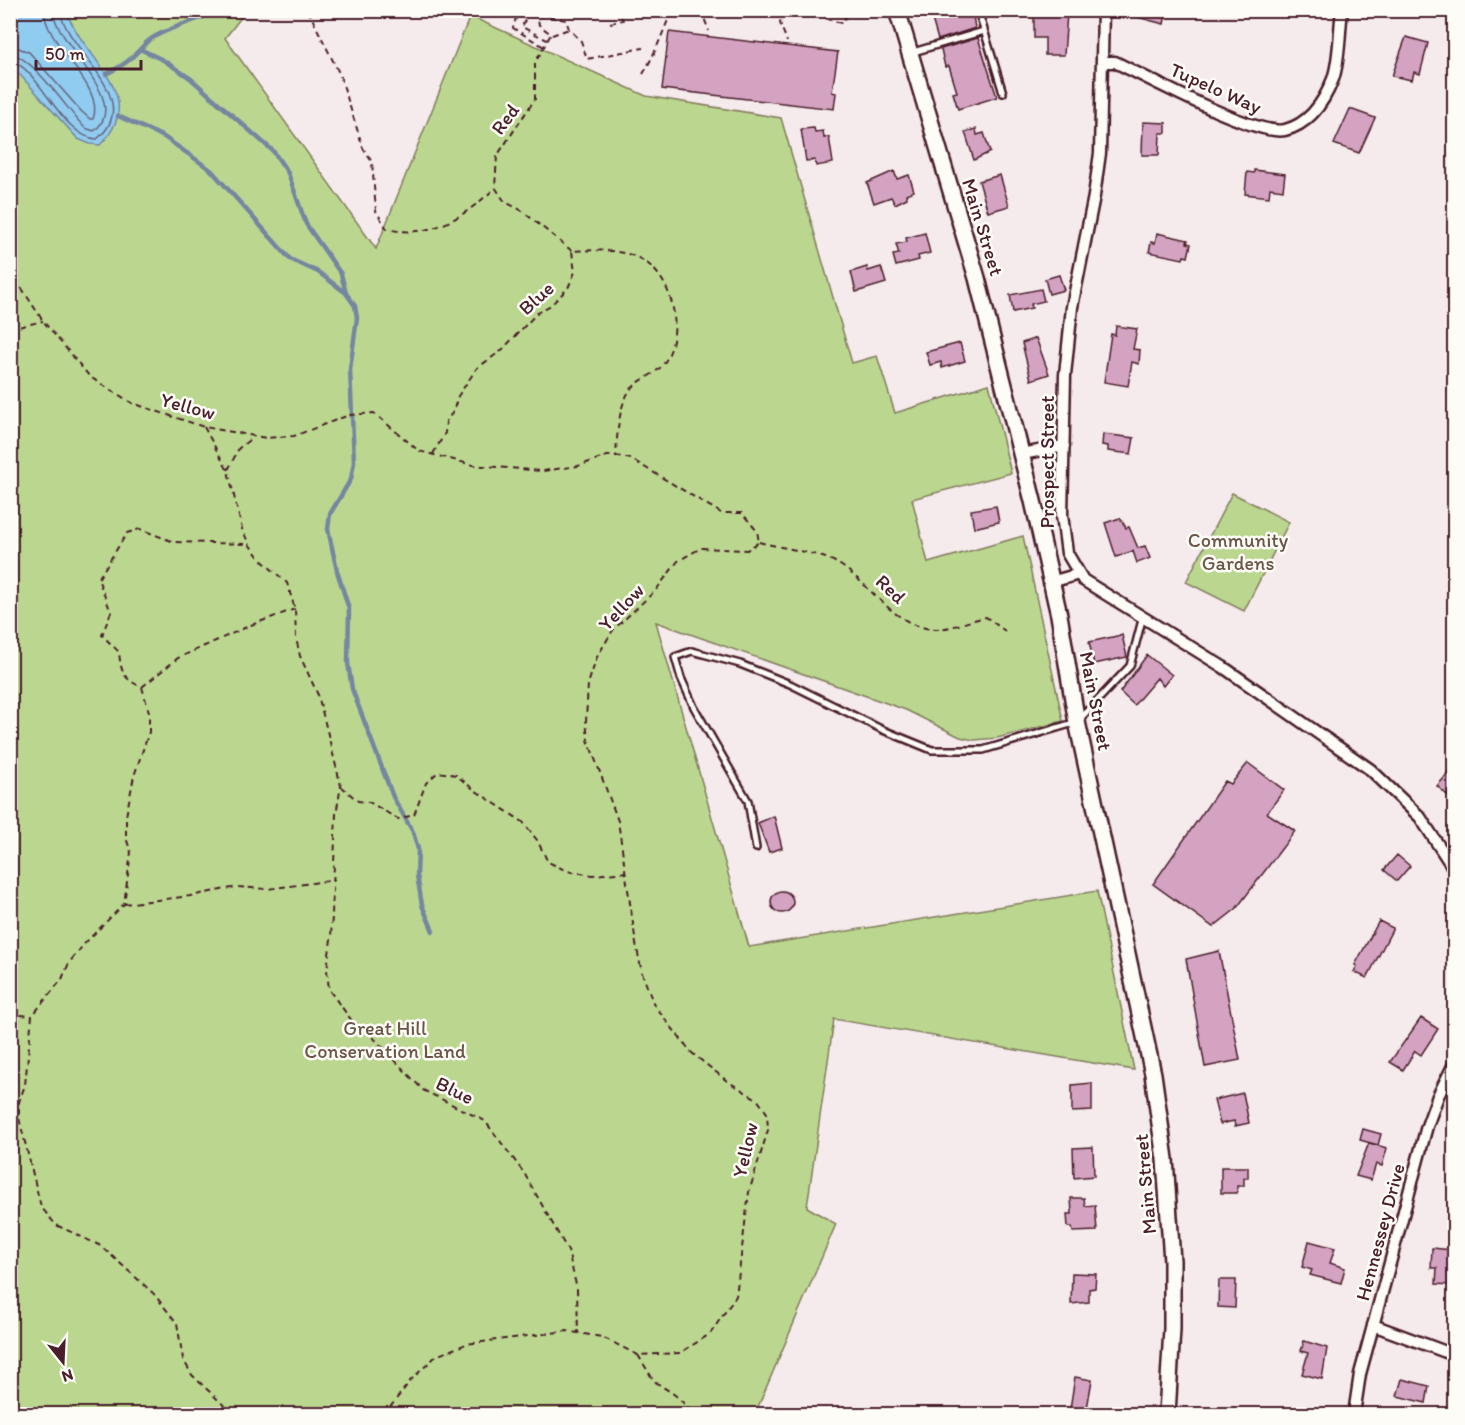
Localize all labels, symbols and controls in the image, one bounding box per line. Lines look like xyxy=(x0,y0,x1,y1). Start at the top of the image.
scale bar xyxy=(36,33,141,71)
text: 50 m xyxy=(45,43,85,65)
street label: Tupelo Way xyxy=(1167,57,1266,119)
street label: Red xyxy=(486,99,524,139)
street label: Main Street xyxy=(957,175,1009,279)
street label: Blue xyxy=(513,276,559,320)
street label: Yellow xyxy=(158,387,218,425)
street label: Prospect Street xyxy=(1035,395,1059,529)
park label: Community Gardens xyxy=(1188,528,1289,575)
street label: Red xyxy=(871,569,911,609)
street label: Yellow xyxy=(593,578,649,636)
street label: Main Street xyxy=(1075,649,1117,753)
park label: Great Hill Conservation Land xyxy=(304,1016,466,1063)
street label: Blue xyxy=(432,1071,478,1109)
street label: Yellow xyxy=(727,1120,763,1180)
street label: Main Street xyxy=(1129,1133,1161,1235)
street label: Hennessey Drive xyxy=(1350,1161,1410,1303)
north arrow xyxy=(33,1332,93,1392)
text: N xyxy=(59,1365,76,1386)

